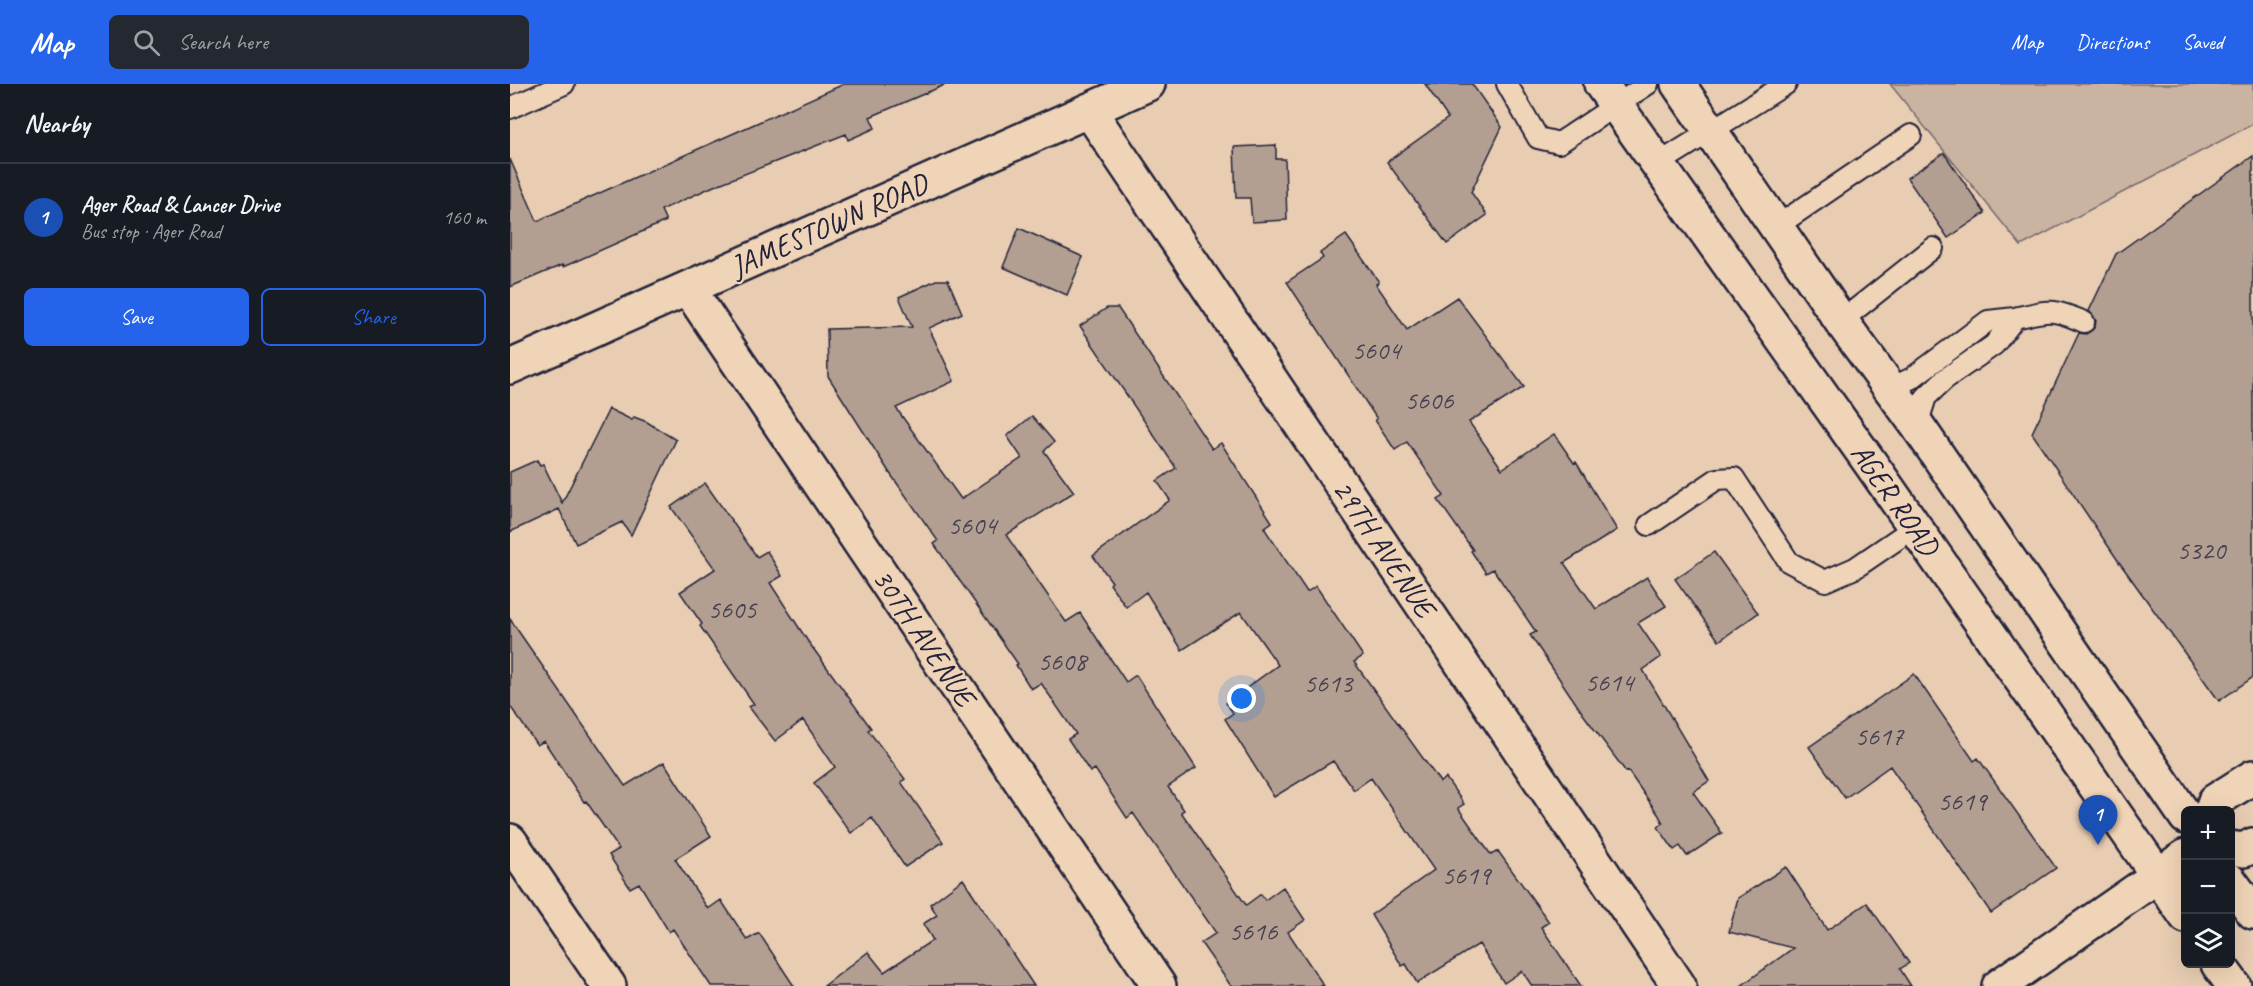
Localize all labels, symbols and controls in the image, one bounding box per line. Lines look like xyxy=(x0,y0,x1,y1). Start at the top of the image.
search box xyxy=(109,15,529,69)
text: Map xyxy=(30,25,73,60)
icon: search xyxy=(130,26,163,59)
text: Search here xyxy=(178,28,268,56)
text: Map xyxy=(2011,29,2043,55)
text: Directions xyxy=(2076,29,2149,55)
text: Saved xyxy=(2182,29,2223,55)
text: Nearby xyxy=(24,107,89,140)
street label: JAMESTOWN ROAD xyxy=(723,163,936,286)
text: Ager Road & Lancer Drive xyxy=(81,191,279,219)
text: 1 xyxy=(39,205,48,230)
text: 160 m xyxy=(443,205,486,230)
text: Bus stop · Ager Road xyxy=(81,219,221,244)
button: Save xyxy=(24,288,249,346)
button: Share xyxy=(261,288,486,346)
house number: 5604 xyxy=(1352,333,1403,367)
house number: 5606 xyxy=(1405,383,1454,417)
street label: AGER ROAD xyxy=(1843,435,1949,565)
street label: 29TH AVENUE xyxy=(1324,472,1446,628)
house number: 5604 xyxy=(948,508,999,542)
house number: 5320 xyxy=(2177,533,2227,567)
street label: 30TH AVENUE xyxy=(864,561,986,717)
house number: 5605 xyxy=(708,592,758,626)
house number: 5608 xyxy=(1038,644,1089,678)
house number: 5614 xyxy=(1585,665,1636,699)
house number: 5613 xyxy=(1304,666,1354,700)
your location xyxy=(1227,684,1256,713)
house number: 5617 xyxy=(1855,719,1905,753)
house number: 5619 xyxy=(1938,784,1988,818)
pin: 1 xyxy=(2078,796,2118,845)
map controls xyxy=(2181,806,2235,968)
button: + xyxy=(2181,806,2235,860)
house number: 5619 xyxy=(1442,858,1492,892)
button: − xyxy=(2181,860,2235,914)
house number: 5616 xyxy=(1229,914,1278,948)
button: layers xyxy=(2181,914,2235,968)

